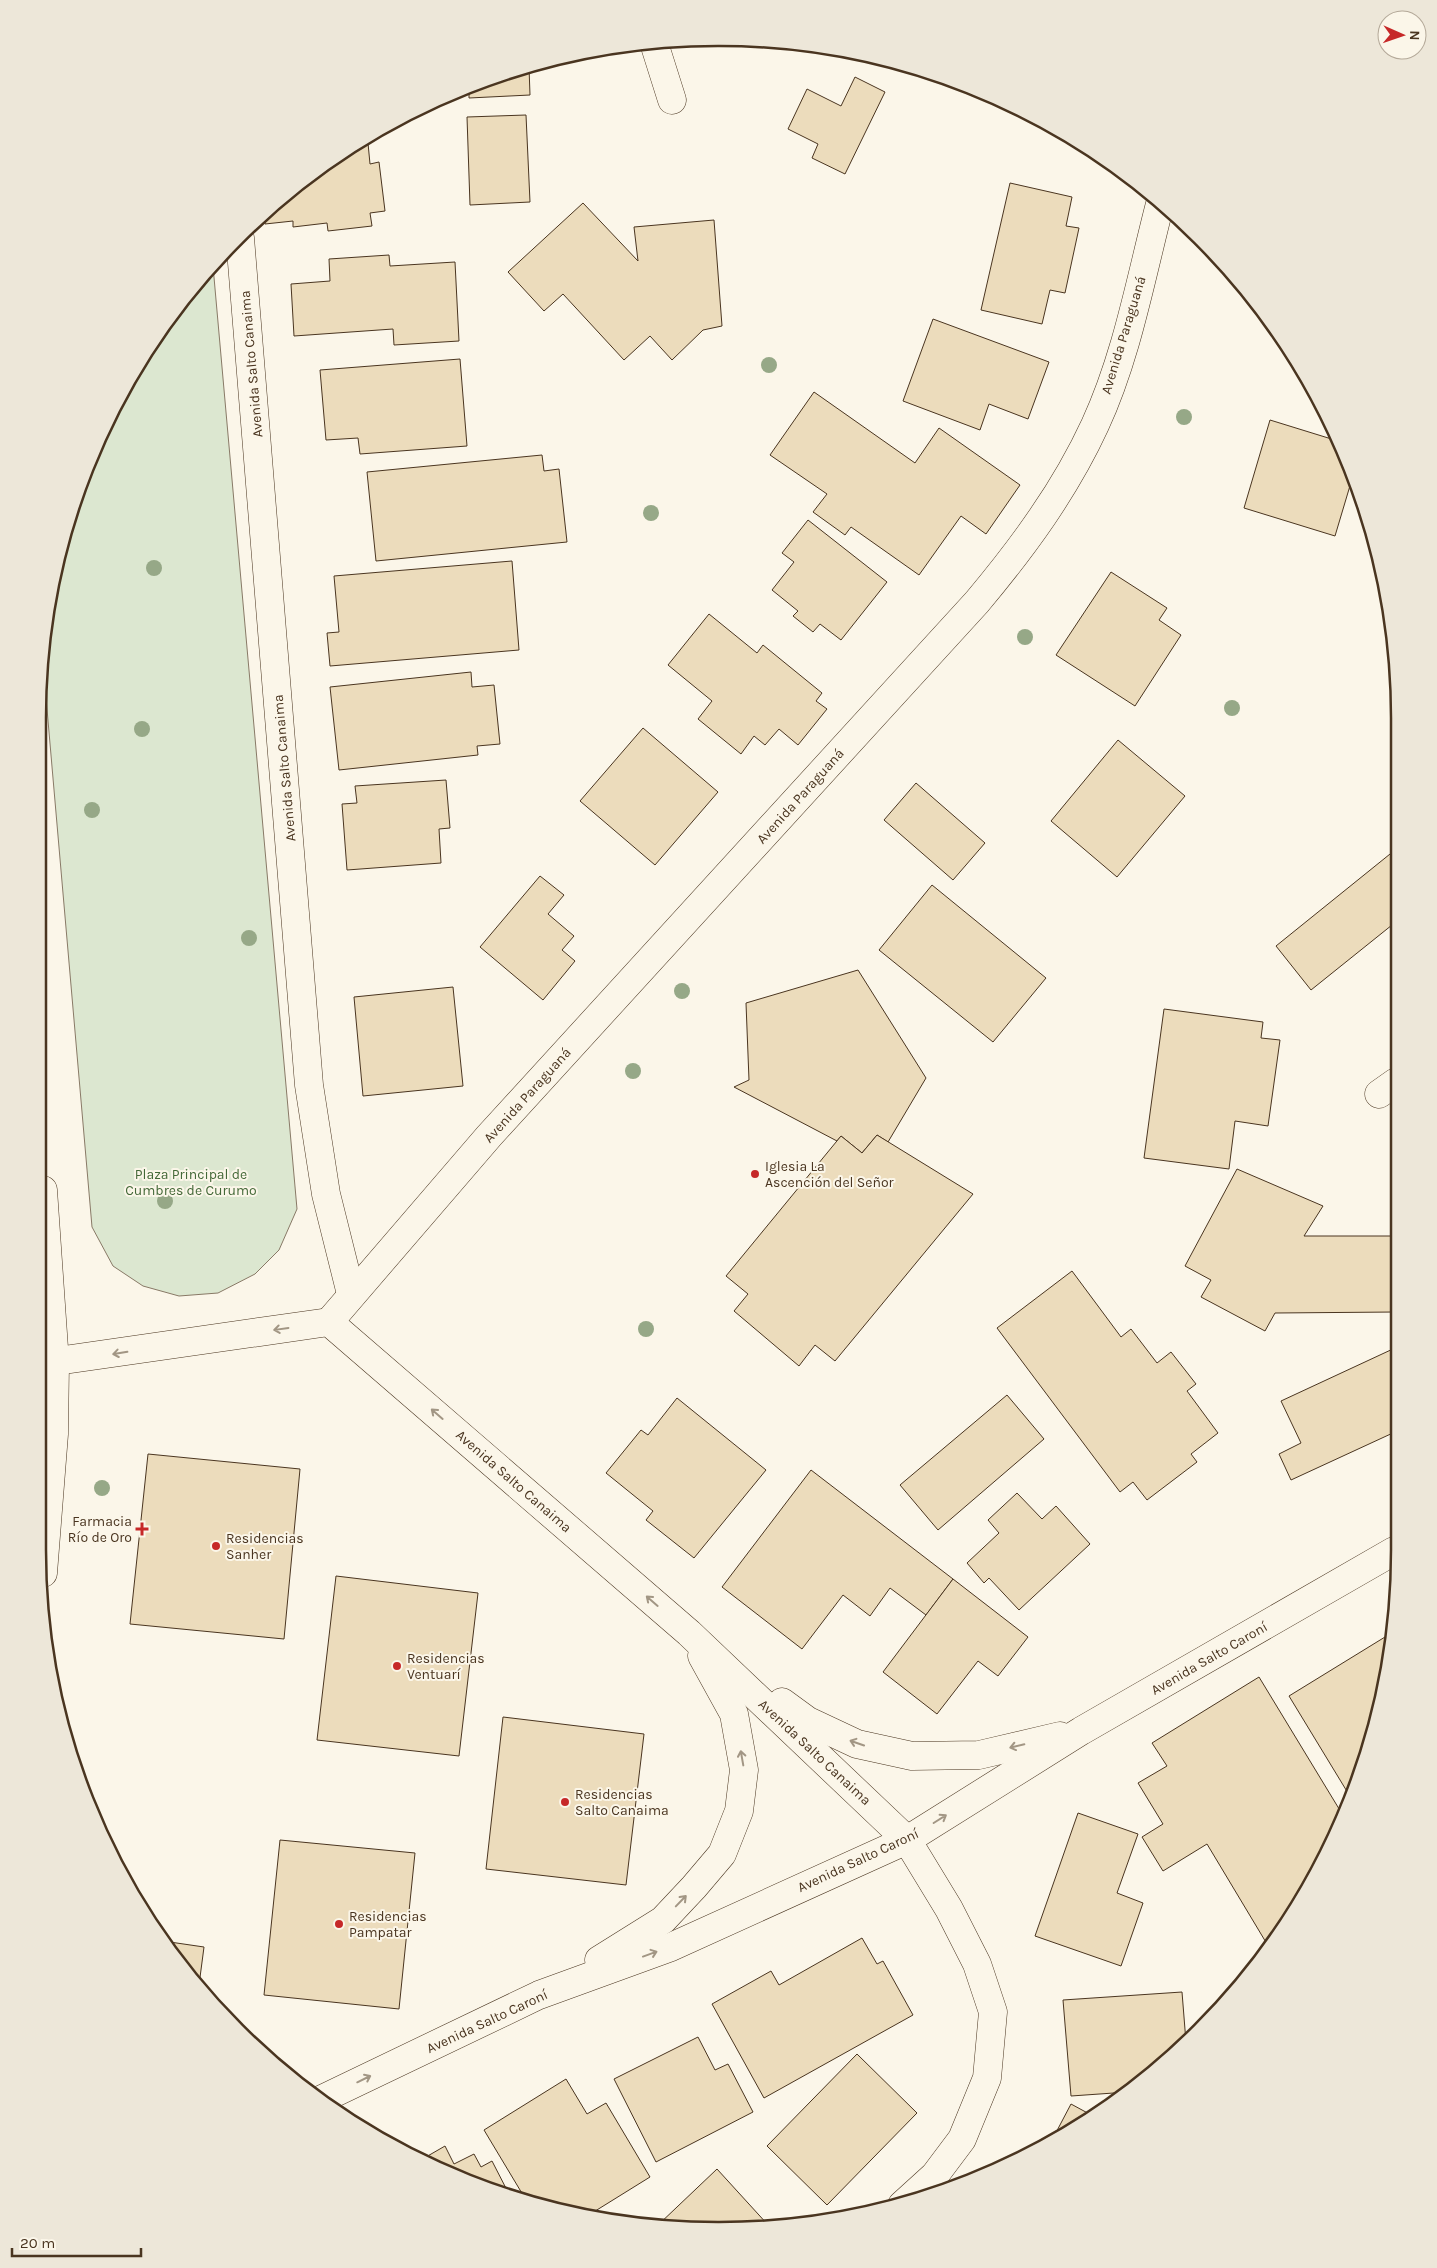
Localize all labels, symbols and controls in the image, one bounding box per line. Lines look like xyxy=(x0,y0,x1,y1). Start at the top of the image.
north arrow xyxy=(1377,10,1427,60)
text: N xyxy=(1406,30,1423,41)
street label: Avenida Paraguaná xyxy=(1097,274,1149,396)
street label: Avenida Salto Canaima xyxy=(237,290,266,438)
street label: Avenida Salto Canaima xyxy=(270,694,299,842)
street label: Avenida Paraguaná xyxy=(753,745,848,847)
street label: Avenida Paraguaná xyxy=(480,1044,575,1146)
place label: Iglesia La Ascención del Señor xyxy=(765,1158,895,1191)
park label: Plaza Principal de Cumbres de Curumo xyxy=(125,1166,257,1199)
marker: Iglesia La Ascención del Señor xyxy=(749,1168,761,1180)
one-way arrow xyxy=(273,1324,289,1334)
one-way arrow xyxy=(112,1348,128,1358)
one-way arrow xyxy=(430,1409,443,1420)
street label: Avenida Salto Canaima xyxy=(452,1427,575,1536)
place label: Farmacia Río de Oro xyxy=(68,1513,132,1546)
marker: Farmacia Río de Oro xyxy=(136,1523,148,1535)
place label: Residencias Sanher xyxy=(226,1530,304,1563)
marker: Residencias Sanher xyxy=(210,1540,222,1552)
one-way arrow xyxy=(646,1595,659,1606)
street label: Avenida Salto Caroní xyxy=(1148,1618,1271,1699)
place label: Residencias Ventuarí xyxy=(407,1650,485,1683)
marker: Residencias Ventuarí xyxy=(391,1660,403,1672)
street label: Avenida Salto Canaima xyxy=(755,1696,874,1809)
one-way arrow xyxy=(850,1738,865,1747)
one-way arrow xyxy=(1009,1742,1025,1751)
one-way arrow xyxy=(736,1750,746,1766)
place label: Residencias Salto Canaima xyxy=(575,1786,669,1819)
marker: Residencias Salto Canaima xyxy=(559,1796,571,1808)
one-way arrow xyxy=(932,1814,946,1824)
street label: Avenida Salto Caroní xyxy=(795,1825,922,1896)
one-way arrow xyxy=(675,1895,687,1908)
place label: Residencias Pampatar xyxy=(349,1908,427,1941)
marker: Residencias Pampatar xyxy=(333,1918,345,1930)
one-way arrow xyxy=(642,1949,657,1958)
street label: Avenida Salto Caroní xyxy=(424,1986,551,2057)
one-way arrow xyxy=(356,2074,371,2083)
scale bar xyxy=(12,2226,141,2258)
text: 20 m xyxy=(20,2234,55,2252)

